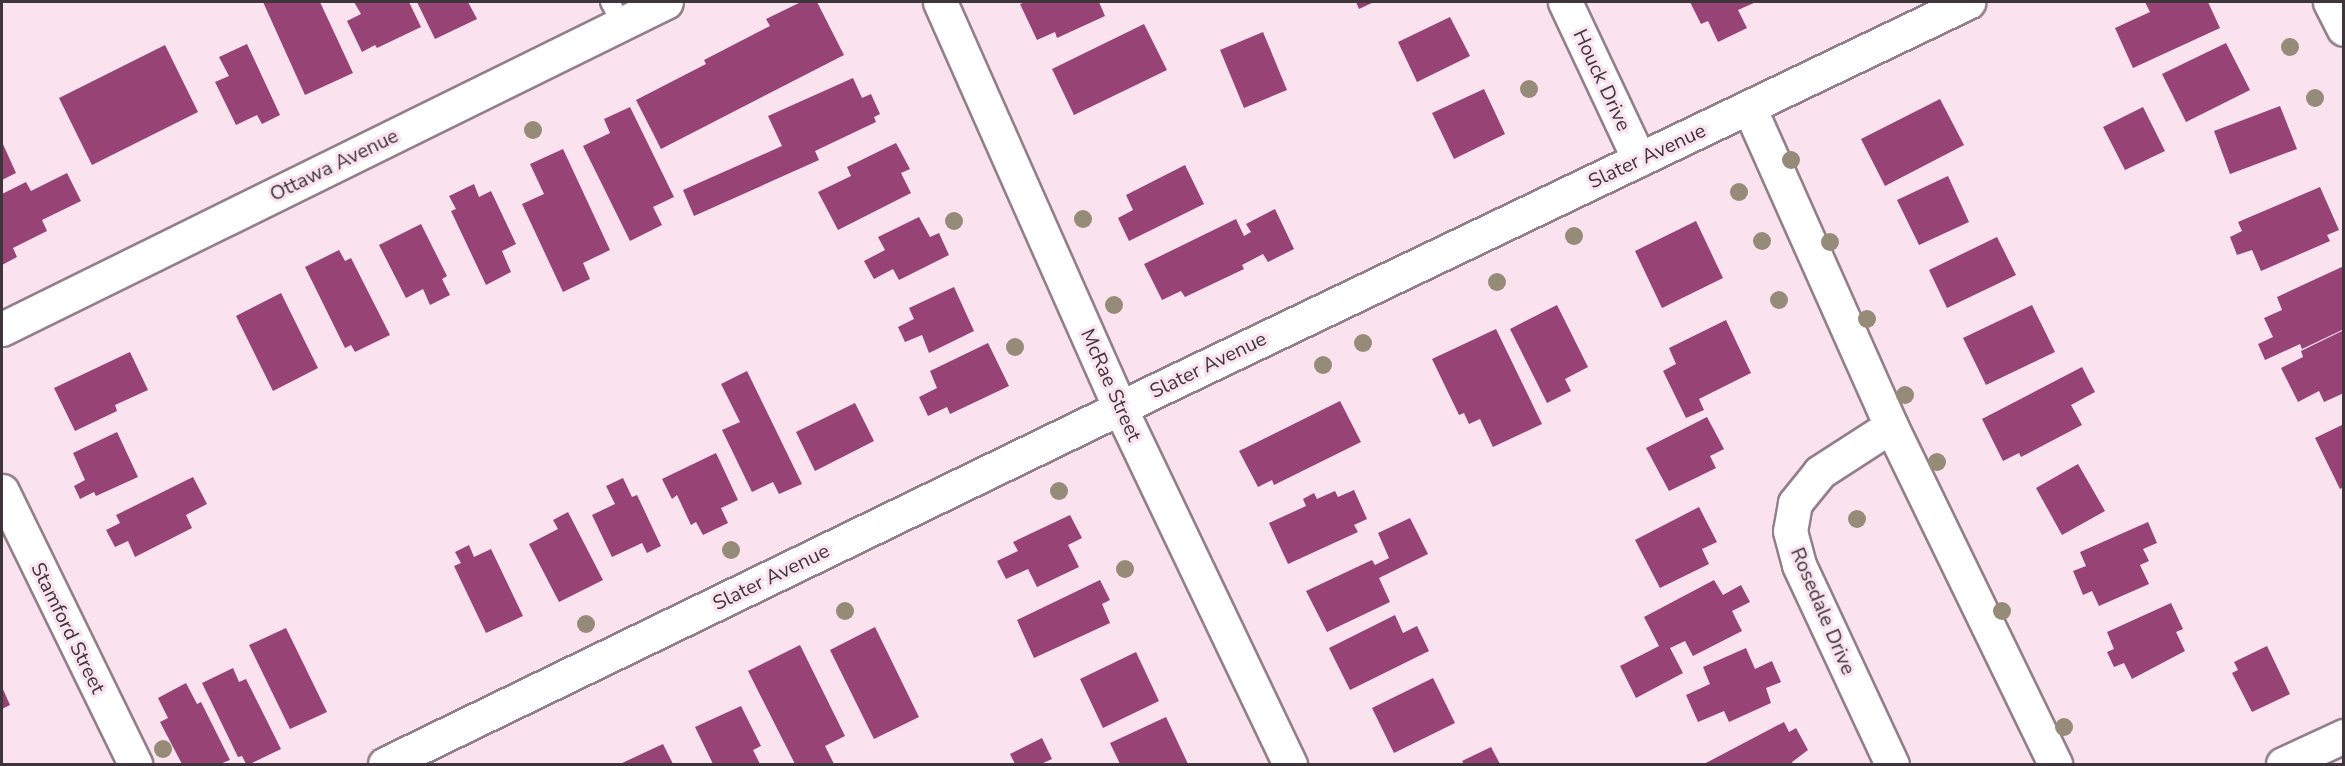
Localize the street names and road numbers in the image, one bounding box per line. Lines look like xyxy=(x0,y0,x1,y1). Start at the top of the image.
street label: Houck Drive xyxy=(1568,25,1636,135)
street label: Slater Avenue xyxy=(1585,118,1709,194)
street label: Ottawa Avenue xyxy=(266,124,402,206)
street label: McRae Street xyxy=(1076,325,1146,445)
street label: Slater Avenue xyxy=(1146,326,1270,404)
street label: Slater Avenue xyxy=(709,538,833,616)
street label: Rosedale Drive xyxy=(1785,544,1861,678)
street label: Stamford Street xyxy=(26,559,110,697)

